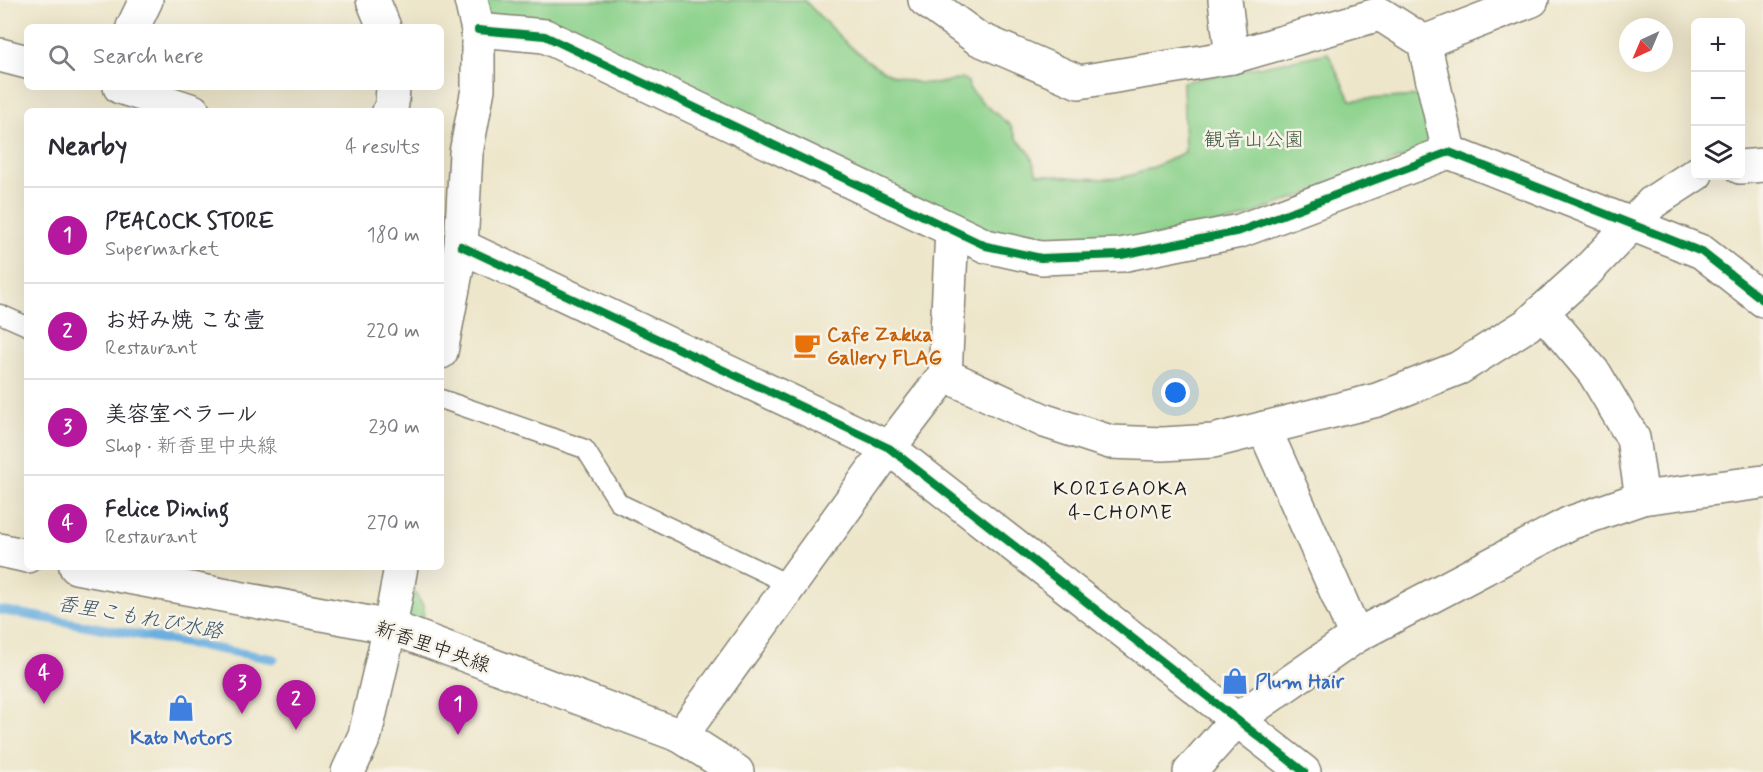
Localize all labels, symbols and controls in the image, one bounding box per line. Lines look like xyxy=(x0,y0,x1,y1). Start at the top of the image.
north arrow xyxy=(1619,18,1673,72)
map controls xyxy=(1691,18,1745,180)
button: + xyxy=(1691,18,1745,72)
search box xyxy=(24,24,444,90)
icon: search xyxy=(45,41,78,74)
text: Search here xyxy=(93,43,204,71)
button: − xyxy=(1691,72,1745,126)
button: layers xyxy=(1691,126,1745,180)
park label: 観音山公園 xyxy=(1204,127,1304,154)
text: Nearby xyxy=(48,130,127,164)
text: 4 results xyxy=(345,134,420,161)
text: PEACOCK STORE xyxy=(105,208,274,236)
text: 1 xyxy=(63,222,72,249)
text: 180 m xyxy=(367,222,420,249)
text: Supermarket xyxy=(105,236,219,263)
text: お好み焼 こな壹 xyxy=(105,307,265,335)
text: 2 xyxy=(63,318,72,345)
text: 220 m xyxy=(366,318,420,345)
place label: Cafe Zakka Gallery FLAG xyxy=(827,322,942,372)
cafe icon: Cafe Zakka Gallery FLAG xyxy=(792,330,822,360)
text: Restaurant xyxy=(105,335,198,362)
your location xyxy=(1161,378,1190,407)
text: 美容室べラール xyxy=(105,401,258,429)
text: 3 xyxy=(63,414,72,441)
text: 230 m xyxy=(368,414,420,441)
text: Shop · 新香里中央線 xyxy=(105,433,277,460)
district label: KORIGAOKA 4-CHOME xyxy=(1053,475,1189,527)
text: Felice Dining xyxy=(105,496,229,524)
text: 4 xyxy=(62,510,73,537)
text: 270 m xyxy=(367,510,420,537)
text: Restaurant xyxy=(105,524,198,551)
water label: 香里こもれび水路 xyxy=(55,590,226,647)
street label: 新香里中央線 xyxy=(371,615,494,680)
pin: 4 xyxy=(24,654,63,704)
pin: 3 xyxy=(222,664,262,714)
shop icon: Plum Hair xyxy=(1220,666,1250,696)
place label: Plum Hair xyxy=(1255,669,1345,696)
pin: 2 xyxy=(276,680,316,730)
pin: 1 xyxy=(438,686,478,735)
shop icon: Kato Motors xyxy=(166,693,196,723)
place label: Kato Motors xyxy=(130,725,232,752)

